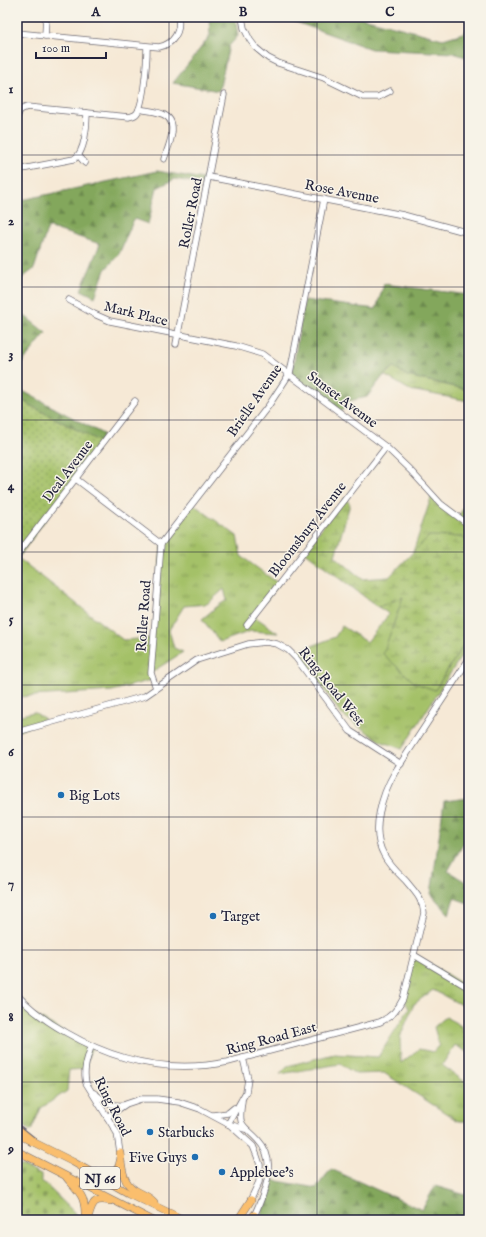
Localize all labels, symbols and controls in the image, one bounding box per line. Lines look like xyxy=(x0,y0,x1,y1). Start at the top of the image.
text: A xyxy=(91,4,102,21)
text: B xyxy=(239,4,248,21)
text: C xyxy=(385,4,395,21)
scale bar xyxy=(36,34,106,60)
text: 100 m xyxy=(42,41,70,56)
text: 1 xyxy=(9,81,14,98)
street label: Roller Road xyxy=(175,176,207,250)
street label: Rose Avenue xyxy=(303,176,381,208)
text: 2 xyxy=(8,213,14,230)
street label: Mark Place xyxy=(102,297,170,331)
text: 3 xyxy=(9,346,14,363)
street label: Brielle Avenue xyxy=(223,360,287,440)
street label: Sunset Avenue xyxy=(303,367,382,433)
street label: Deal Avenue xyxy=(39,436,97,506)
text: 4 xyxy=(8,478,15,495)
street label: Bloomsbury Avenue xyxy=(265,478,351,581)
street label: Roller Road xyxy=(133,579,156,653)
text: 5 xyxy=(9,611,14,628)
street label: Ring Road West xyxy=(294,644,369,730)
text: 6 xyxy=(8,744,14,761)
place label: Big Lots xyxy=(69,787,120,805)
marker: Big Lots xyxy=(56,790,66,800)
text: 7 xyxy=(8,876,14,893)
place label: Target xyxy=(221,908,260,926)
marker: Target xyxy=(208,911,218,921)
text: 8 xyxy=(8,1009,14,1026)
street label: Ring Road East xyxy=(224,1018,318,1060)
street label: Ring Road xyxy=(90,1074,135,1140)
place label: Starbucks xyxy=(158,1124,214,1142)
marker: Starbucks xyxy=(145,1127,155,1137)
text: 9 xyxy=(7,1141,14,1158)
place label: Five Guys xyxy=(129,1149,187,1167)
marker: Five Guys xyxy=(190,1152,200,1162)
place label: Applebee's xyxy=(229,1164,294,1182)
road number: NJ 66 xyxy=(80,1167,120,1189)
marker: Applebee's xyxy=(217,1167,227,1177)

